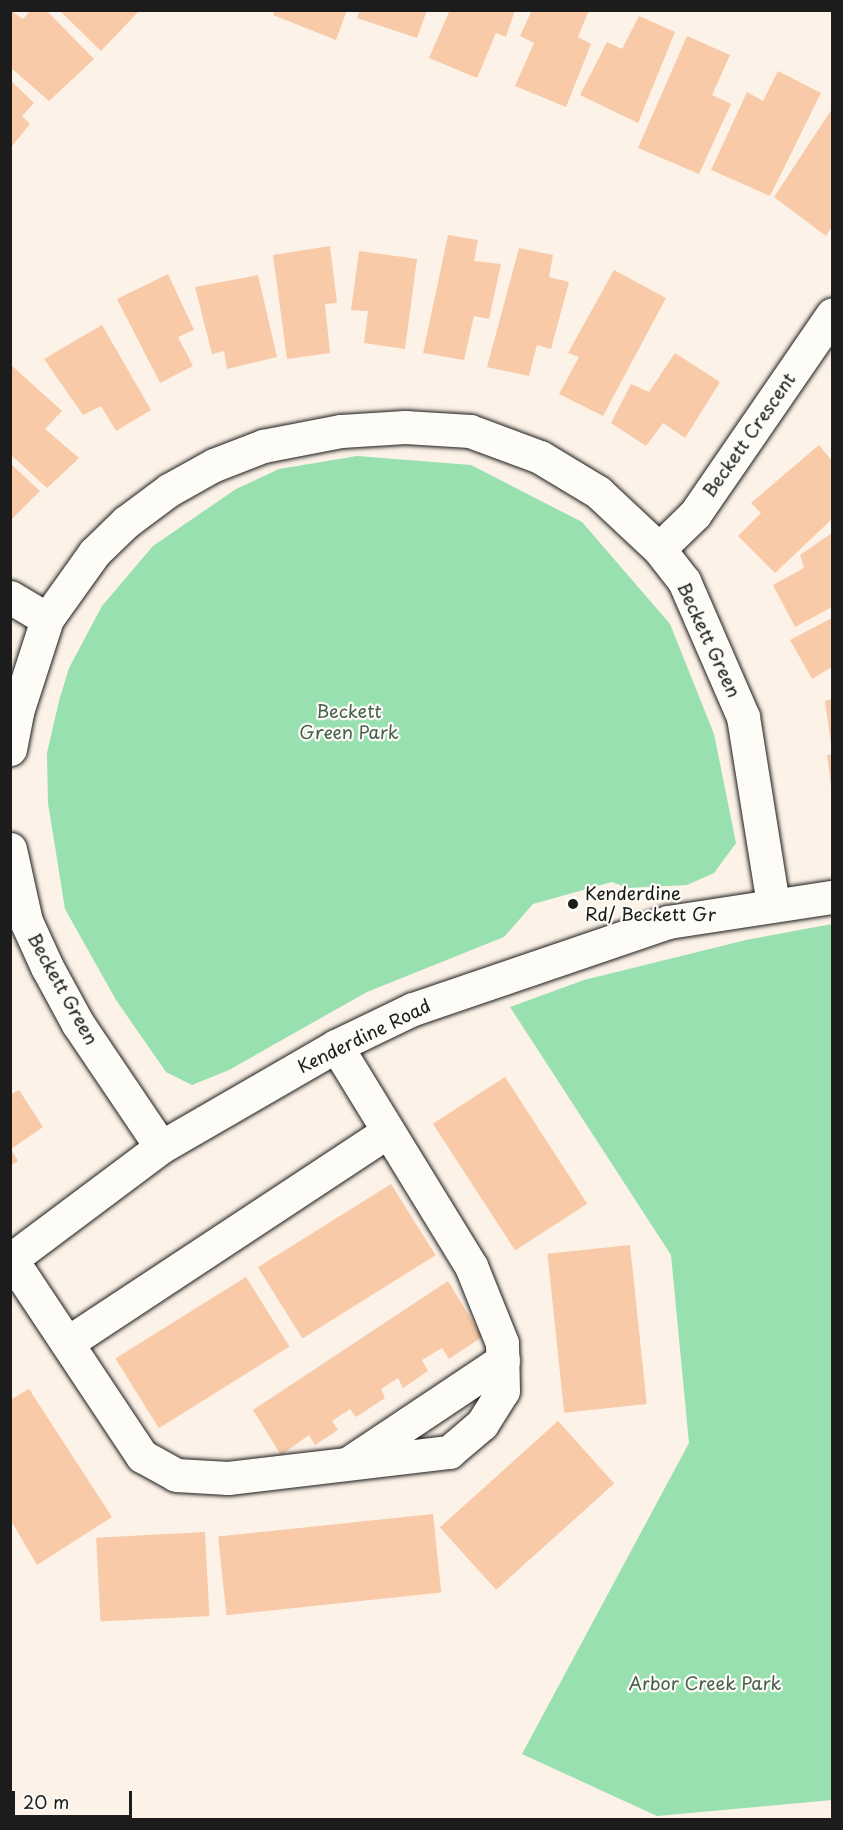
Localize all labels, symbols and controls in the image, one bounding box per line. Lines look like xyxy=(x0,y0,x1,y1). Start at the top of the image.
street label: Beckett Crescent xyxy=(698,369,800,501)
street label: Beckett Green xyxy=(672,578,746,702)
park label: Beckett Green Park xyxy=(298,701,400,744)
place label: Kenderdine Rd/ Beckett Gr xyxy=(585,883,716,926)
marker: Kenderdine Rd/ Beckett Gr xyxy=(566,897,580,911)
street label: Beckett Green xyxy=(23,928,103,1050)
street label: Kenderdine Road xyxy=(294,994,434,1078)
park label: Arbor Creek Park xyxy=(628,1672,782,1694)
scale bar xyxy=(15,1779,135,1817)
text: 20 m xyxy=(23,1788,69,1815)

